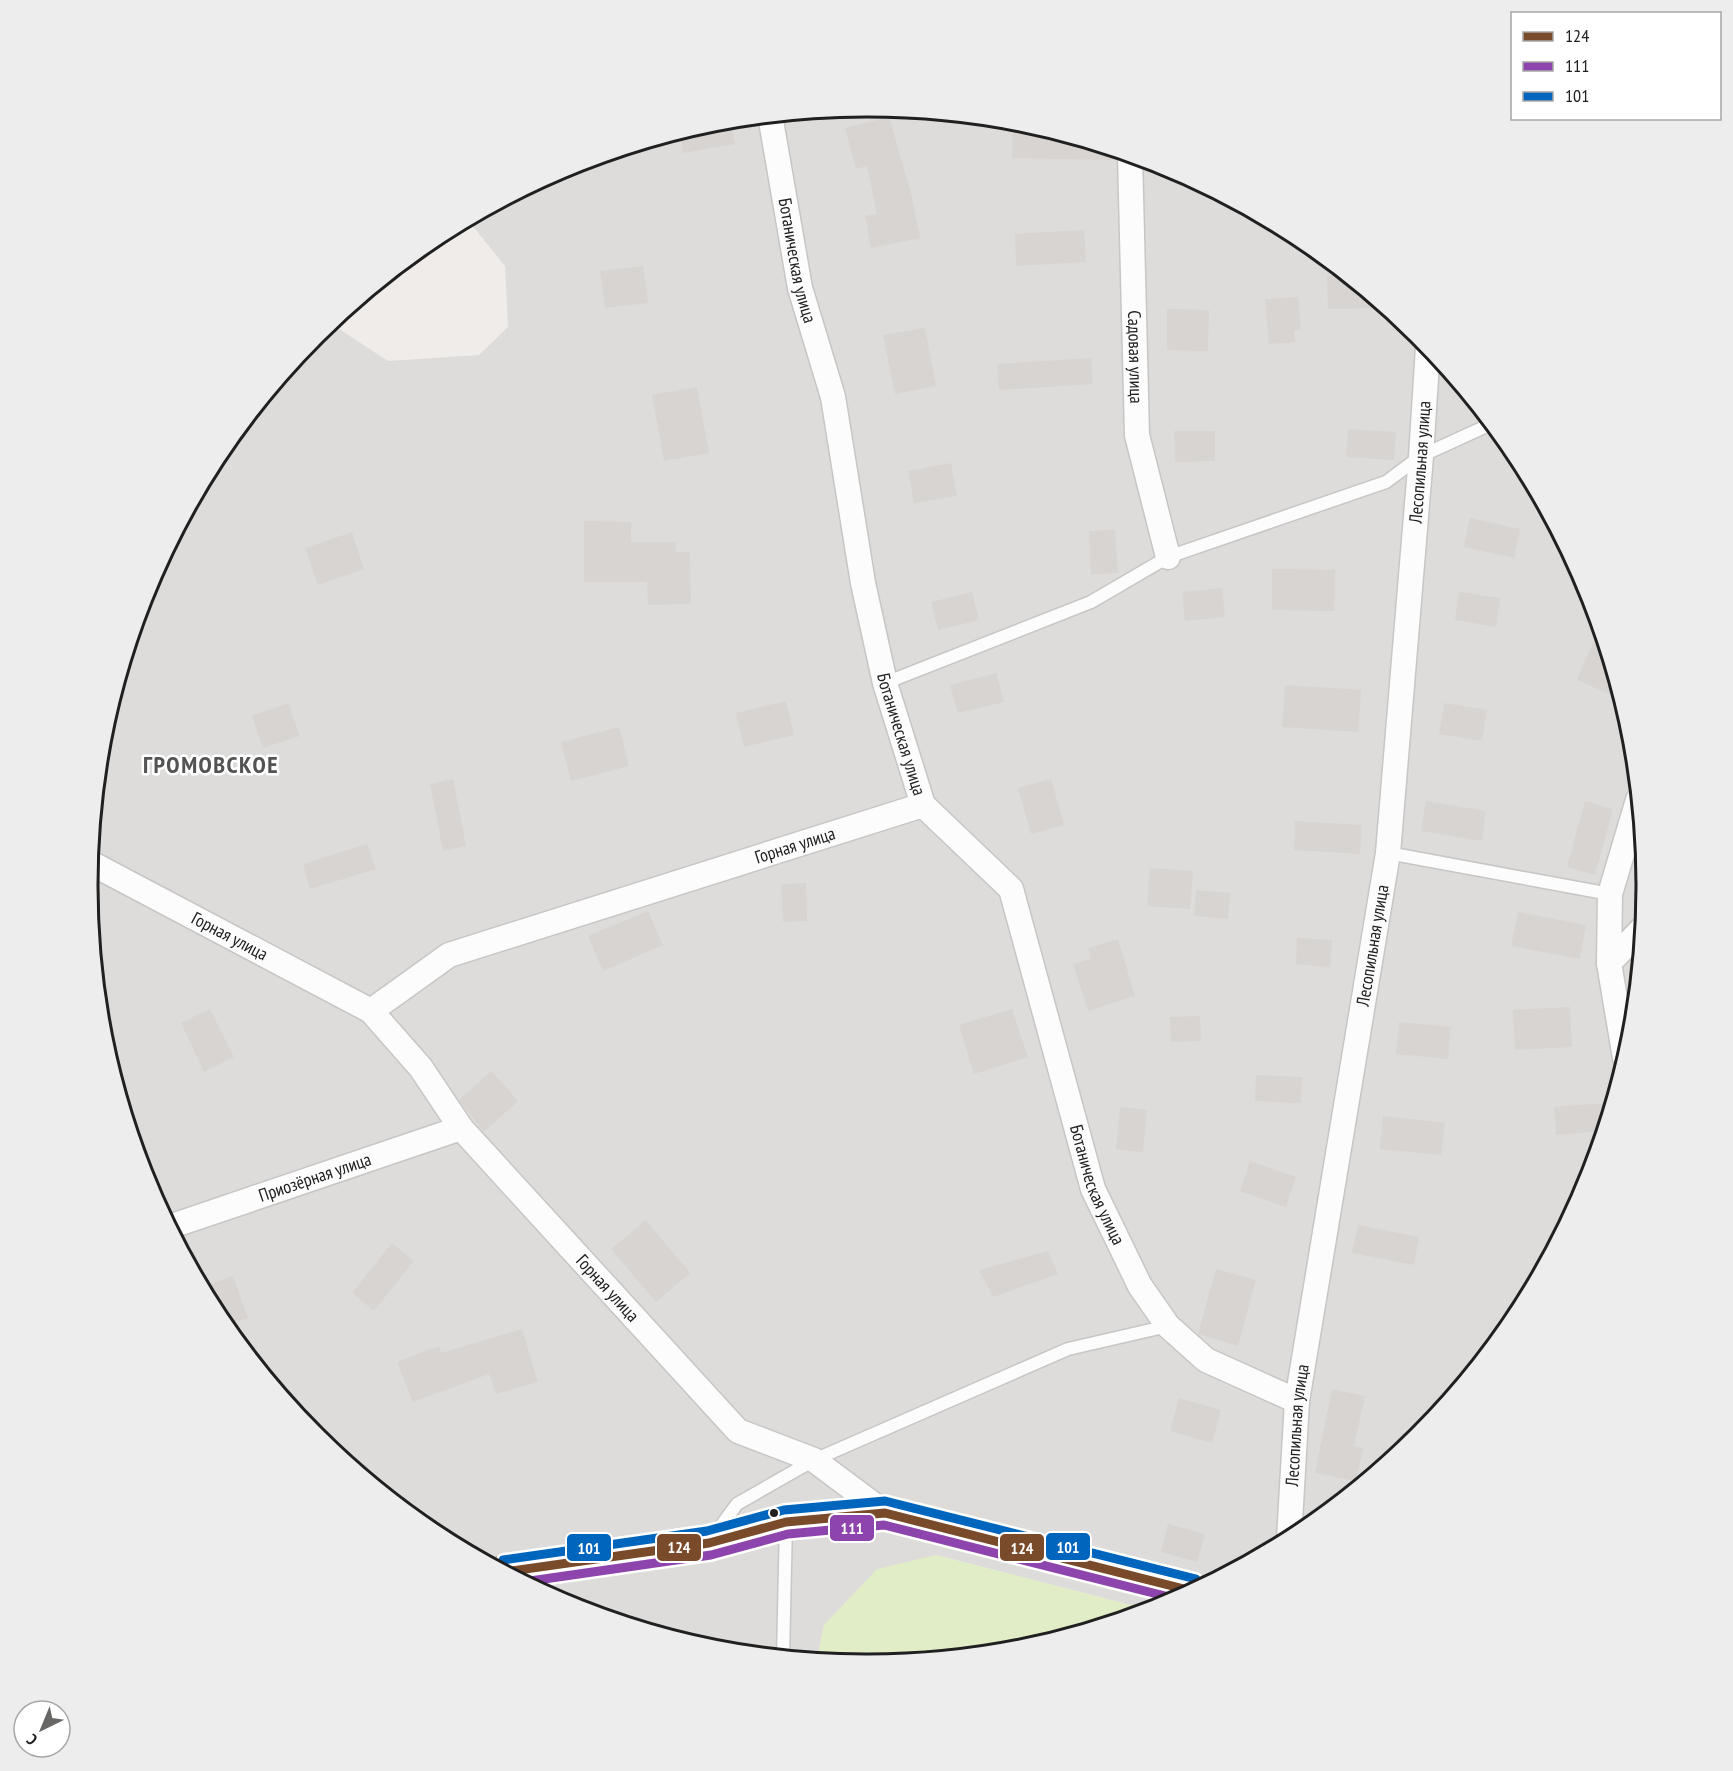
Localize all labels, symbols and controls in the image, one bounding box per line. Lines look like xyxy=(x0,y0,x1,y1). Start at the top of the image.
legend xyxy=(1511,12,1721,120)
text: 124 xyxy=(1565,24,1589,47)
text: 111 xyxy=(1565,54,1589,77)
text: 101 xyxy=(1565,84,1589,107)
street label: Ботаническая улица xyxy=(774,196,822,326)
street label: Садовая улица xyxy=(1123,310,1148,404)
street label: Лесопильная улица xyxy=(1403,400,1436,525)
street label: Ботаническая улица xyxy=(872,671,931,798)
district label: ГРОМОВСКОЕ xyxy=(143,749,279,780)
street label: Горная улица xyxy=(752,822,838,869)
street label: Лесопильная улица xyxy=(1351,883,1394,1009)
street label: Горная улица xyxy=(188,906,272,965)
street label: Ботаническая улица xyxy=(1065,1122,1130,1248)
street label: Приозёрная улица xyxy=(255,1147,374,1207)
street label: Горная улица xyxy=(571,1249,644,1326)
street label: Лесопильная улица xyxy=(1280,1362,1314,1488)
unlabelled marker xyxy=(768,1507,780,1519)
line badge: 111 xyxy=(829,1514,875,1542)
text: 111 xyxy=(841,1518,863,1538)
line badge: 101 xyxy=(1045,1532,1091,1561)
line badge: 101 xyxy=(566,1533,612,1562)
line badge: 124 xyxy=(656,1533,702,1562)
line badge: 124 xyxy=(999,1533,1045,1562)
text: 124 xyxy=(668,1537,691,1557)
text: 101 xyxy=(1057,1537,1079,1557)
text: 101 xyxy=(578,1538,600,1558)
text: 124 xyxy=(1011,1538,1034,1558)
north arrow xyxy=(12,1699,72,1759)
text: С xyxy=(22,1730,41,1750)

